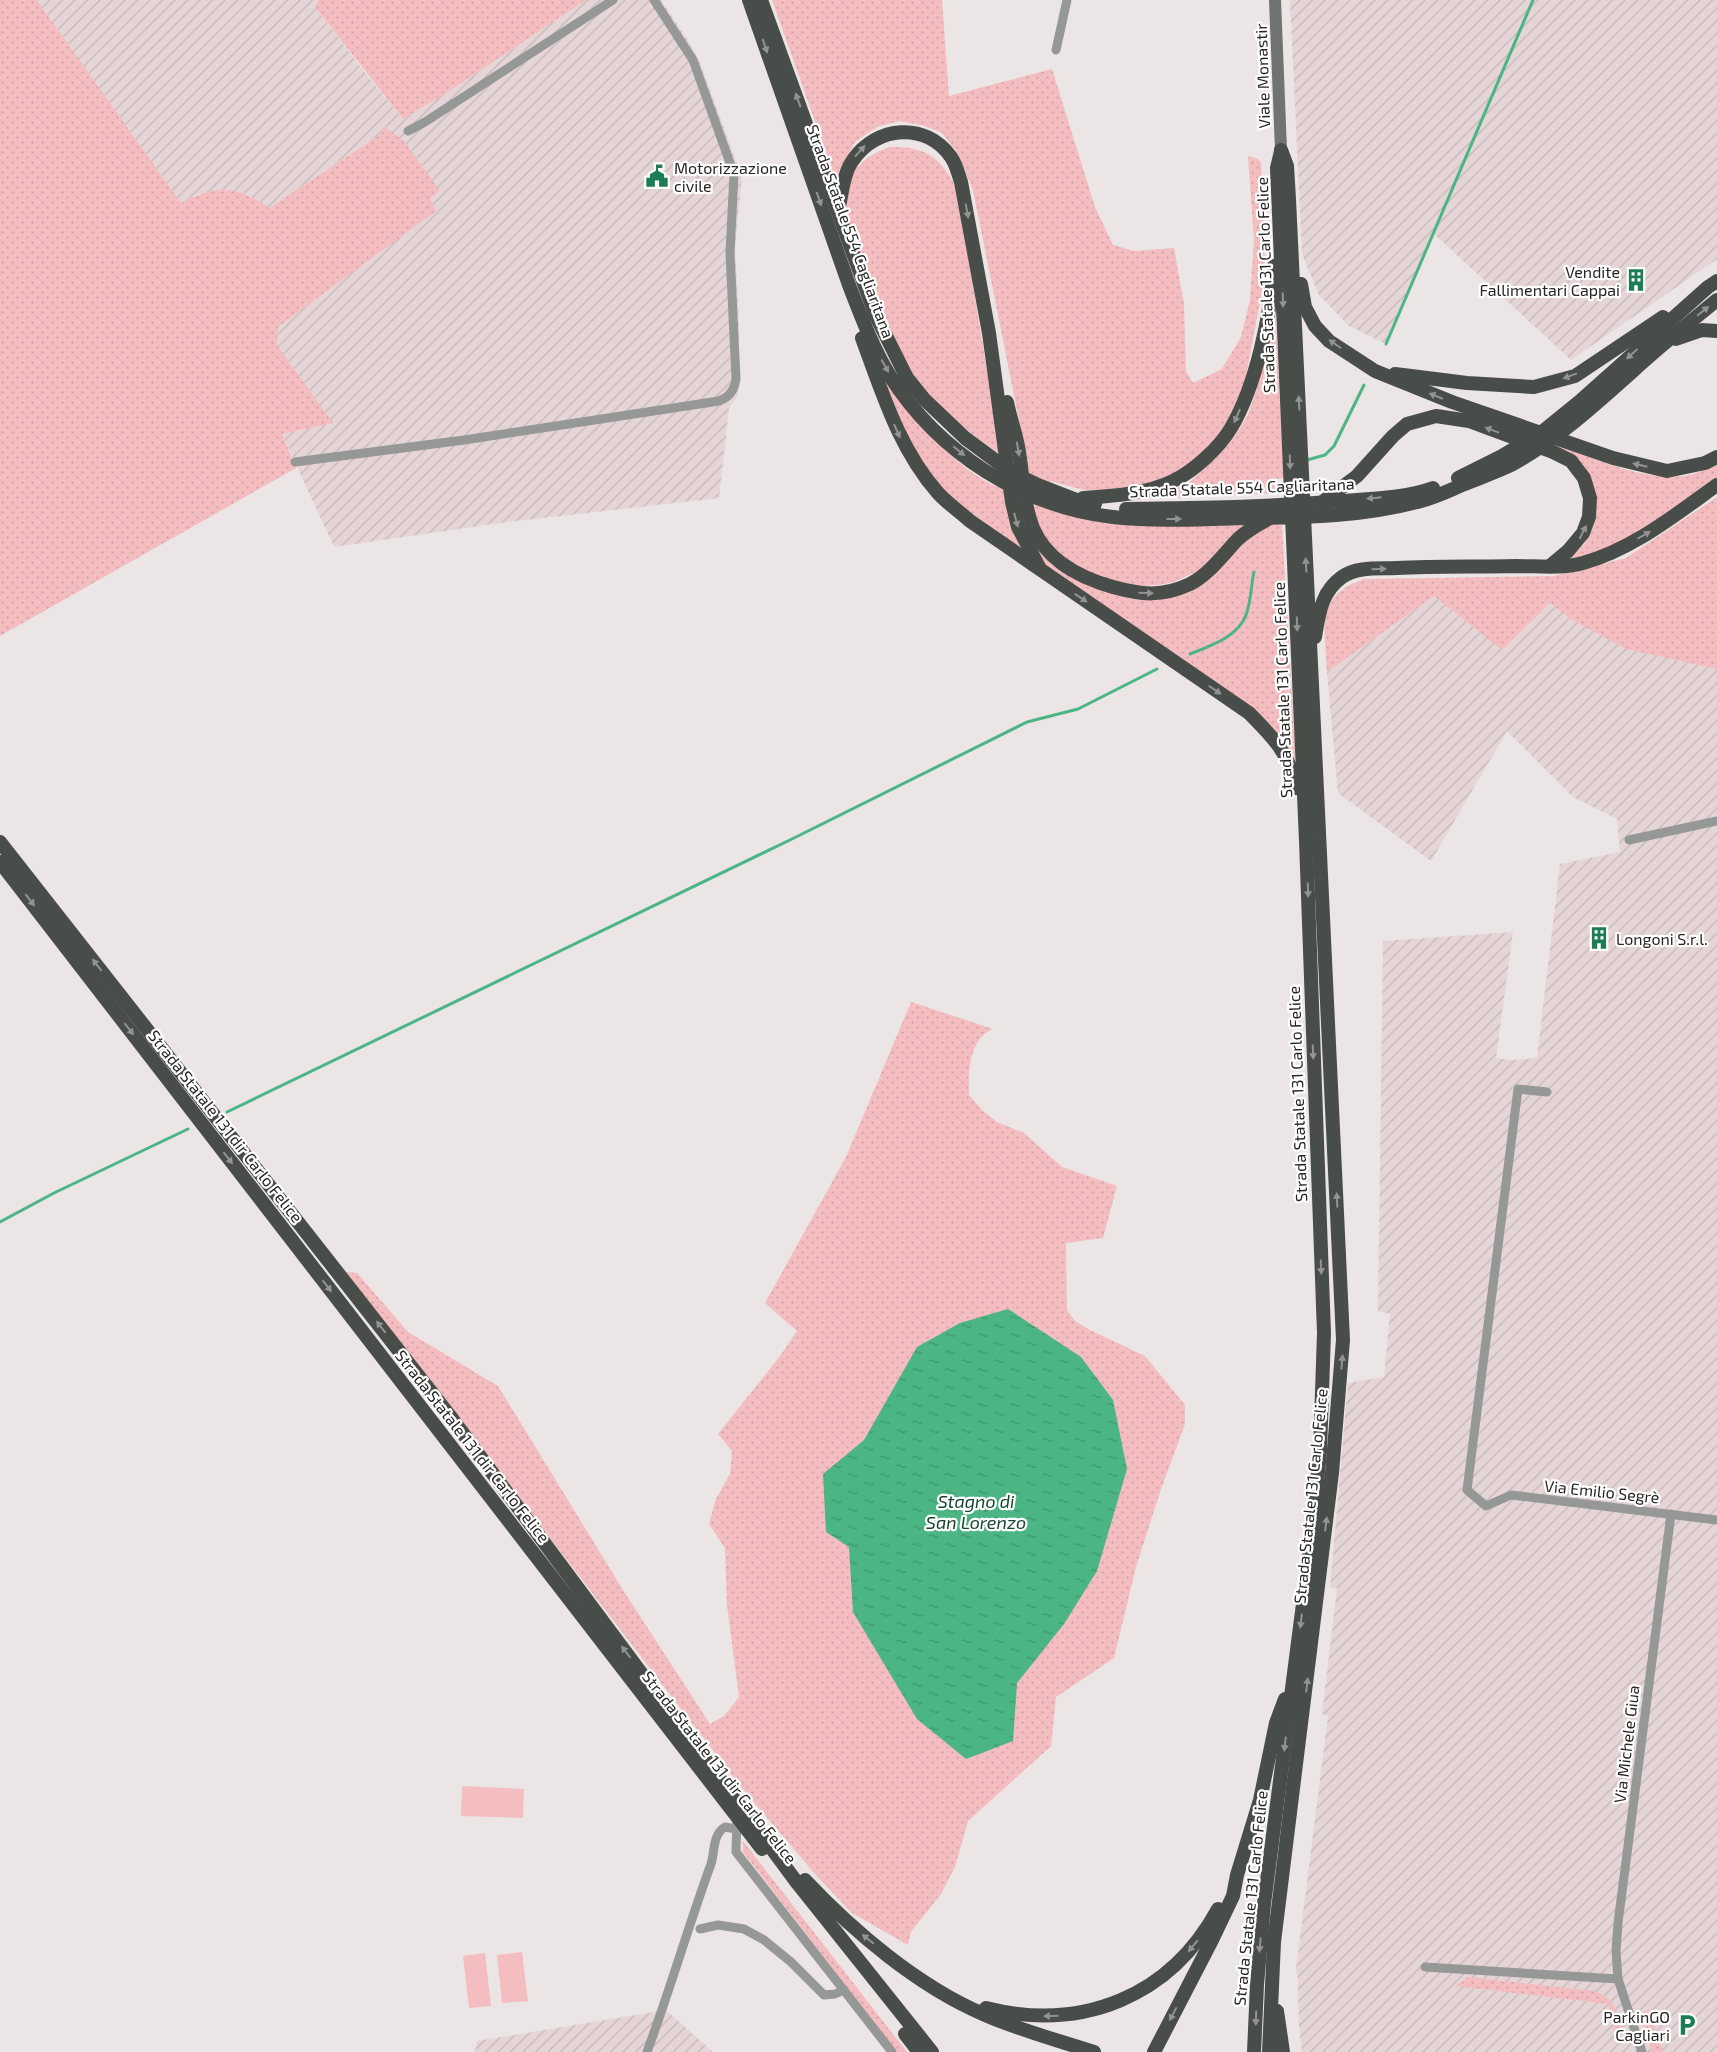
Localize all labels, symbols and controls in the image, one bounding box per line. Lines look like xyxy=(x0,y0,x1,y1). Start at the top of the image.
street label: Viale Monastir xyxy=(1251,23,1273,129)
one-way arrow xyxy=(761,39,769,54)
one-way arrow xyxy=(794,93,801,108)
street label: Strada Statale 554 Cagliaritana xyxy=(804,122,898,340)
one-way arrow xyxy=(854,146,866,158)
place label: Motorizzazione civile xyxy=(674,158,787,195)
public building icon: Motorizzazione civile xyxy=(644,163,670,189)
street label: Strada Statale 131 Carlo Felice xyxy=(1252,177,1278,393)
one-way arrow xyxy=(816,192,823,207)
one-way arrow xyxy=(963,204,971,220)
place label: Vendite Fallimentari Cappai xyxy=(1480,262,1620,299)
building icon: Vendite Fallimentari Cappai xyxy=(1623,267,1649,293)
one-way arrow xyxy=(1279,292,1287,308)
one-way arrow xyxy=(1696,306,1709,317)
one-way arrow xyxy=(1328,339,1342,349)
one-way arrow xyxy=(1625,349,1638,360)
one-way arrow xyxy=(881,360,890,373)
one-way arrow xyxy=(1562,373,1577,381)
one-way arrow xyxy=(1429,391,1443,399)
one-way arrow xyxy=(1294,395,1302,411)
one-way arrow xyxy=(1232,409,1240,423)
one-way arrow xyxy=(894,424,902,438)
one-way arrow xyxy=(1484,426,1499,434)
one-way arrow xyxy=(1014,441,1022,457)
one-way arrow xyxy=(952,445,965,456)
one-way arrow xyxy=(1286,454,1294,470)
one-way arrow xyxy=(1632,461,1647,469)
street label: Strada Statale 554 Cagliaritana xyxy=(1129,474,1355,500)
one-way arrow xyxy=(1366,494,1382,502)
one-way arrow xyxy=(1013,513,1021,528)
one-way arrow xyxy=(1167,515,1183,523)
one-way arrow xyxy=(1579,525,1587,539)
one-way arrow xyxy=(1638,531,1651,540)
one-way arrow xyxy=(1301,557,1309,573)
one-way arrow xyxy=(1371,564,1387,572)
street label: Strada Statale 131 Carlo Felice xyxy=(1269,582,1295,798)
one-way arrow xyxy=(1138,589,1154,597)
one-way arrow xyxy=(1075,593,1088,603)
one-way arrow xyxy=(1293,617,1301,633)
one-way arrow xyxy=(1209,685,1222,695)
one-way arrow xyxy=(1304,882,1312,898)
one-way arrow xyxy=(24,893,35,906)
building icon: Longoni S.r.l. xyxy=(1586,925,1612,951)
place label: Longoni S.r.l. xyxy=(1616,929,1708,948)
one-way arrow xyxy=(91,959,102,972)
street label: Strada Statale 131 Carlo Felice xyxy=(1284,986,1310,1202)
one-way arrow xyxy=(124,1022,134,1036)
street label: Strada Statale 131 dir Carlo Felice xyxy=(145,1026,307,1226)
one-way arrow xyxy=(1310,1045,1318,1061)
one-way arrow xyxy=(223,1151,234,1164)
one-way arrow xyxy=(1332,1192,1340,1208)
one-way arrow xyxy=(1318,1259,1326,1275)
one-way arrow xyxy=(322,1279,333,1292)
one-way arrow xyxy=(376,1320,386,1334)
street label: Strada Statale 131 dir Carlo Felice xyxy=(392,1346,554,1546)
one-way arrow xyxy=(1338,1354,1346,1370)
street label: Strada Statale 131 Carlo Felice xyxy=(1289,1388,1331,1604)
street label: Via Emilio Segrè xyxy=(1543,1476,1661,1506)
water label: Stagno di San Lorenzo xyxy=(926,1490,1026,1533)
one-way arrow xyxy=(1322,1515,1330,1531)
one-way arrow xyxy=(1296,1613,1304,1629)
one-way arrow xyxy=(621,1645,631,1659)
street label: Strada Statale 131 dir Carlo Felice xyxy=(639,1667,801,1867)
one-way arrow xyxy=(1303,1677,1311,1693)
street label: Via Michele Giua xyxy=(1609,1684,1643,1804)
one-way arrow xyxy=(1281,1737,1289,1753)
street label: Strada Statale 131 Carlo Felice xyxy=(1229,1790,1271,2006)
one-way arrow xyxy=(862,1934,875,1945)
one-way arrow xyxy=(1256,1937,1264,1953)
one-way arrow xyxy=(1187,1940,1198,1953)
one-way arrow xyxy=(1169,2007,1177,2022)
place label: ParkinGO Cagliari xyxy=(1603,2007,1670,2044)
one-way arrow xyxy=(1251,2011,1259,2027)
one-way arrow xyxy=(1043,2012,1059,2020)
parking icon: ParkinGO Cagliari xyxy=(1674,2012,1700,2038)

